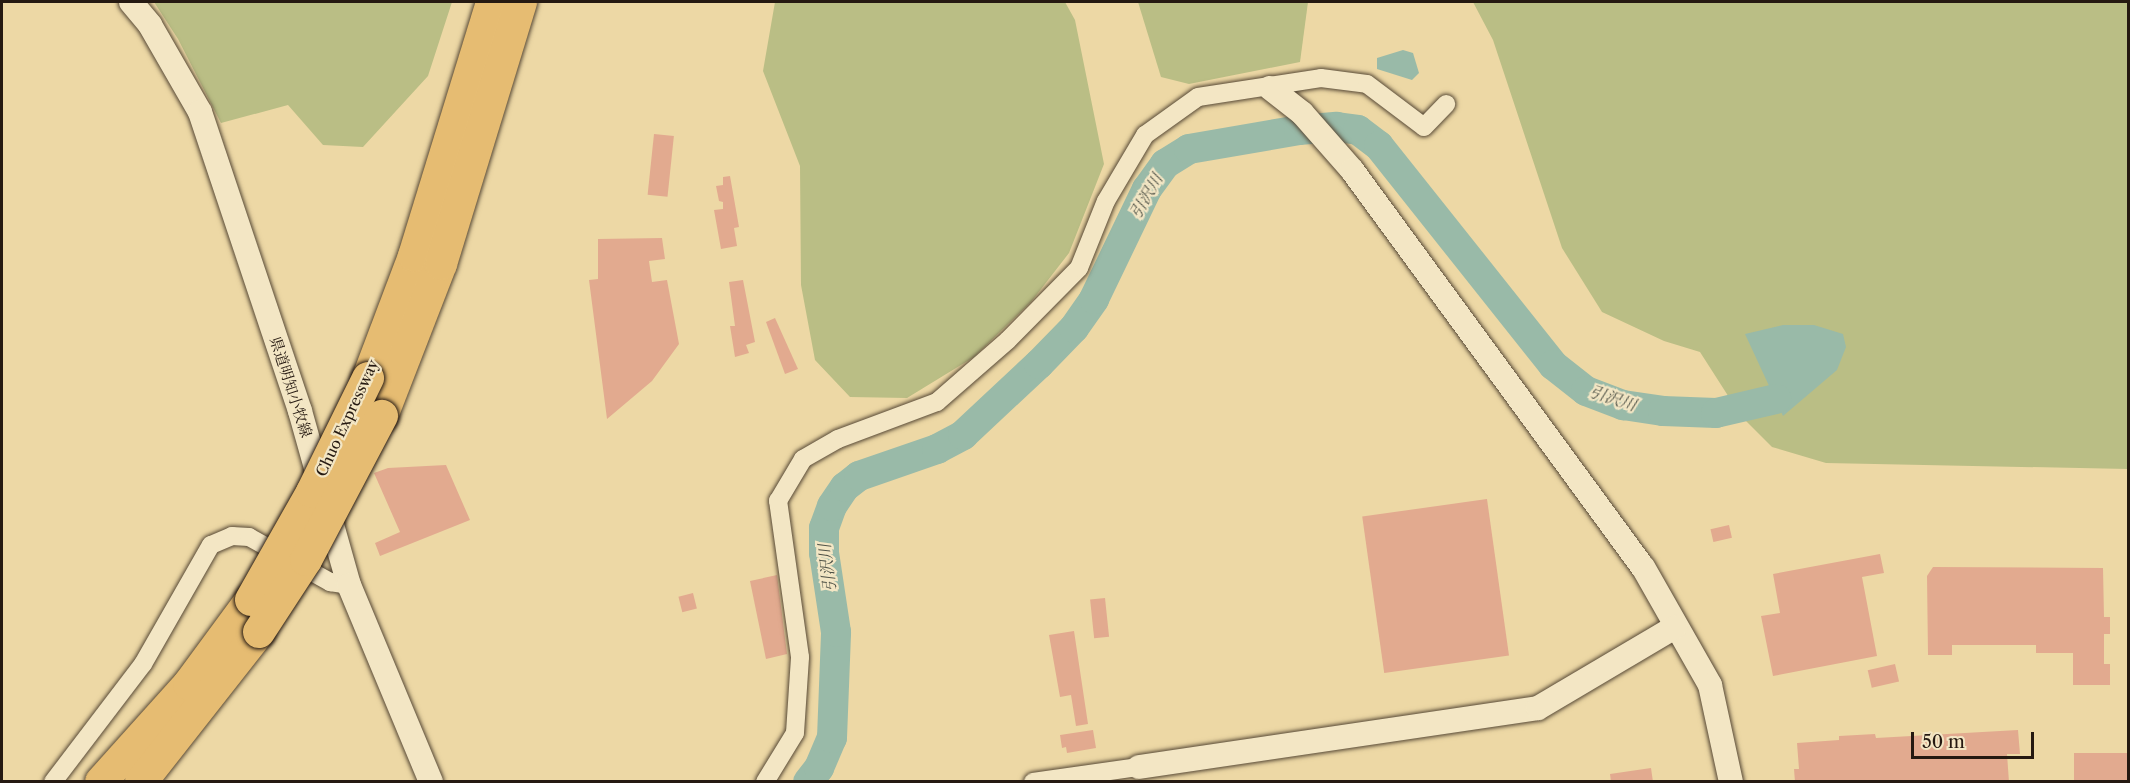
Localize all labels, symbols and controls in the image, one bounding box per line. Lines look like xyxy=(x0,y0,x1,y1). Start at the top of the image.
water label: 引沢川 xyxy=(1126,170,1166,222)
street label: 県道明知小牧線 xyxy=(266,334,316,440)
street label: Chuo Expressway xyxy=(312,357,382,479)
water label: 引沢川 xyxy=(1587,381,1639,415)
water label: 引沢川 xyxy=(815,543,839,593)
scale bar xyxy=(1914,720,2037,758)
text: 50 m xyxy=(1922,731,1965,753)

